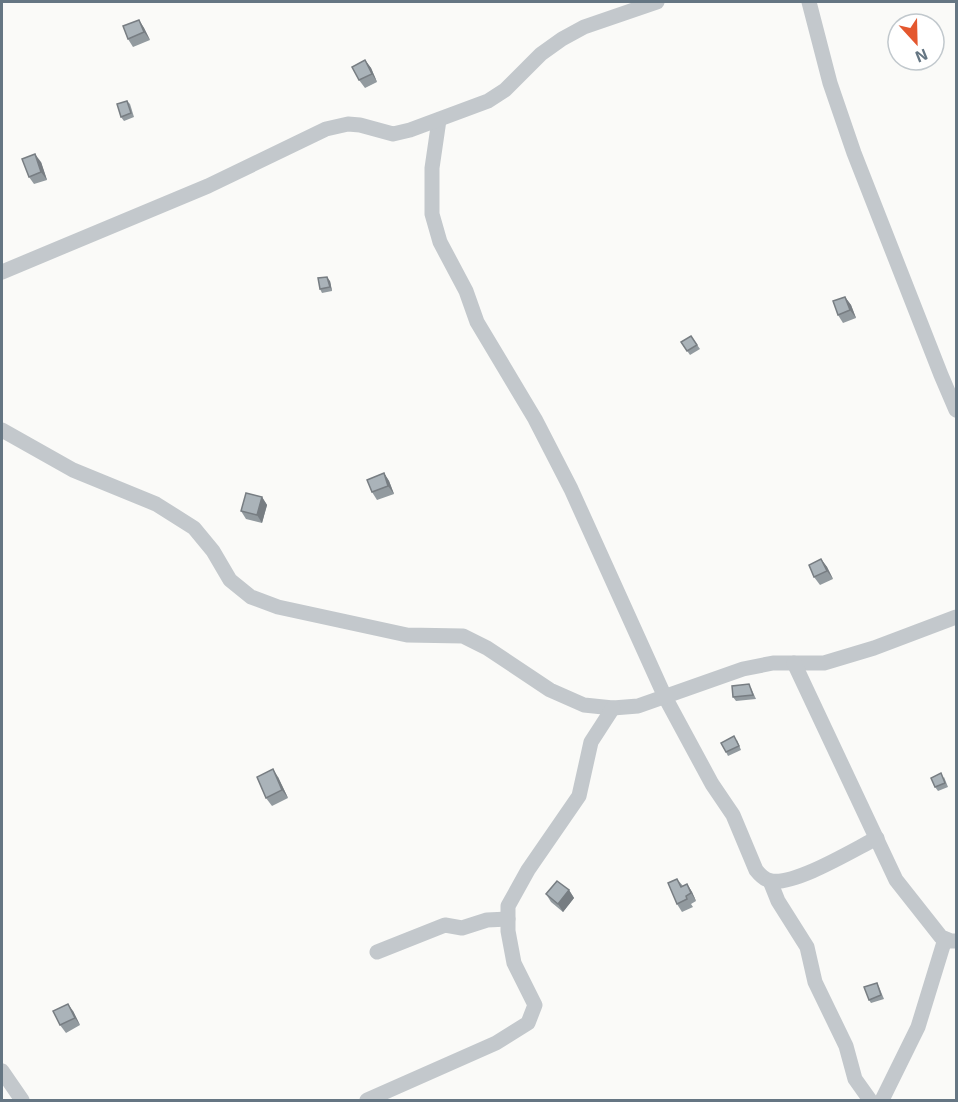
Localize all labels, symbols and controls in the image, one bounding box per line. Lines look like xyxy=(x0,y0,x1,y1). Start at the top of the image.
north arrow xyxy=(886,12,946,72)
text: N xyxy=(913,45,931,67)

